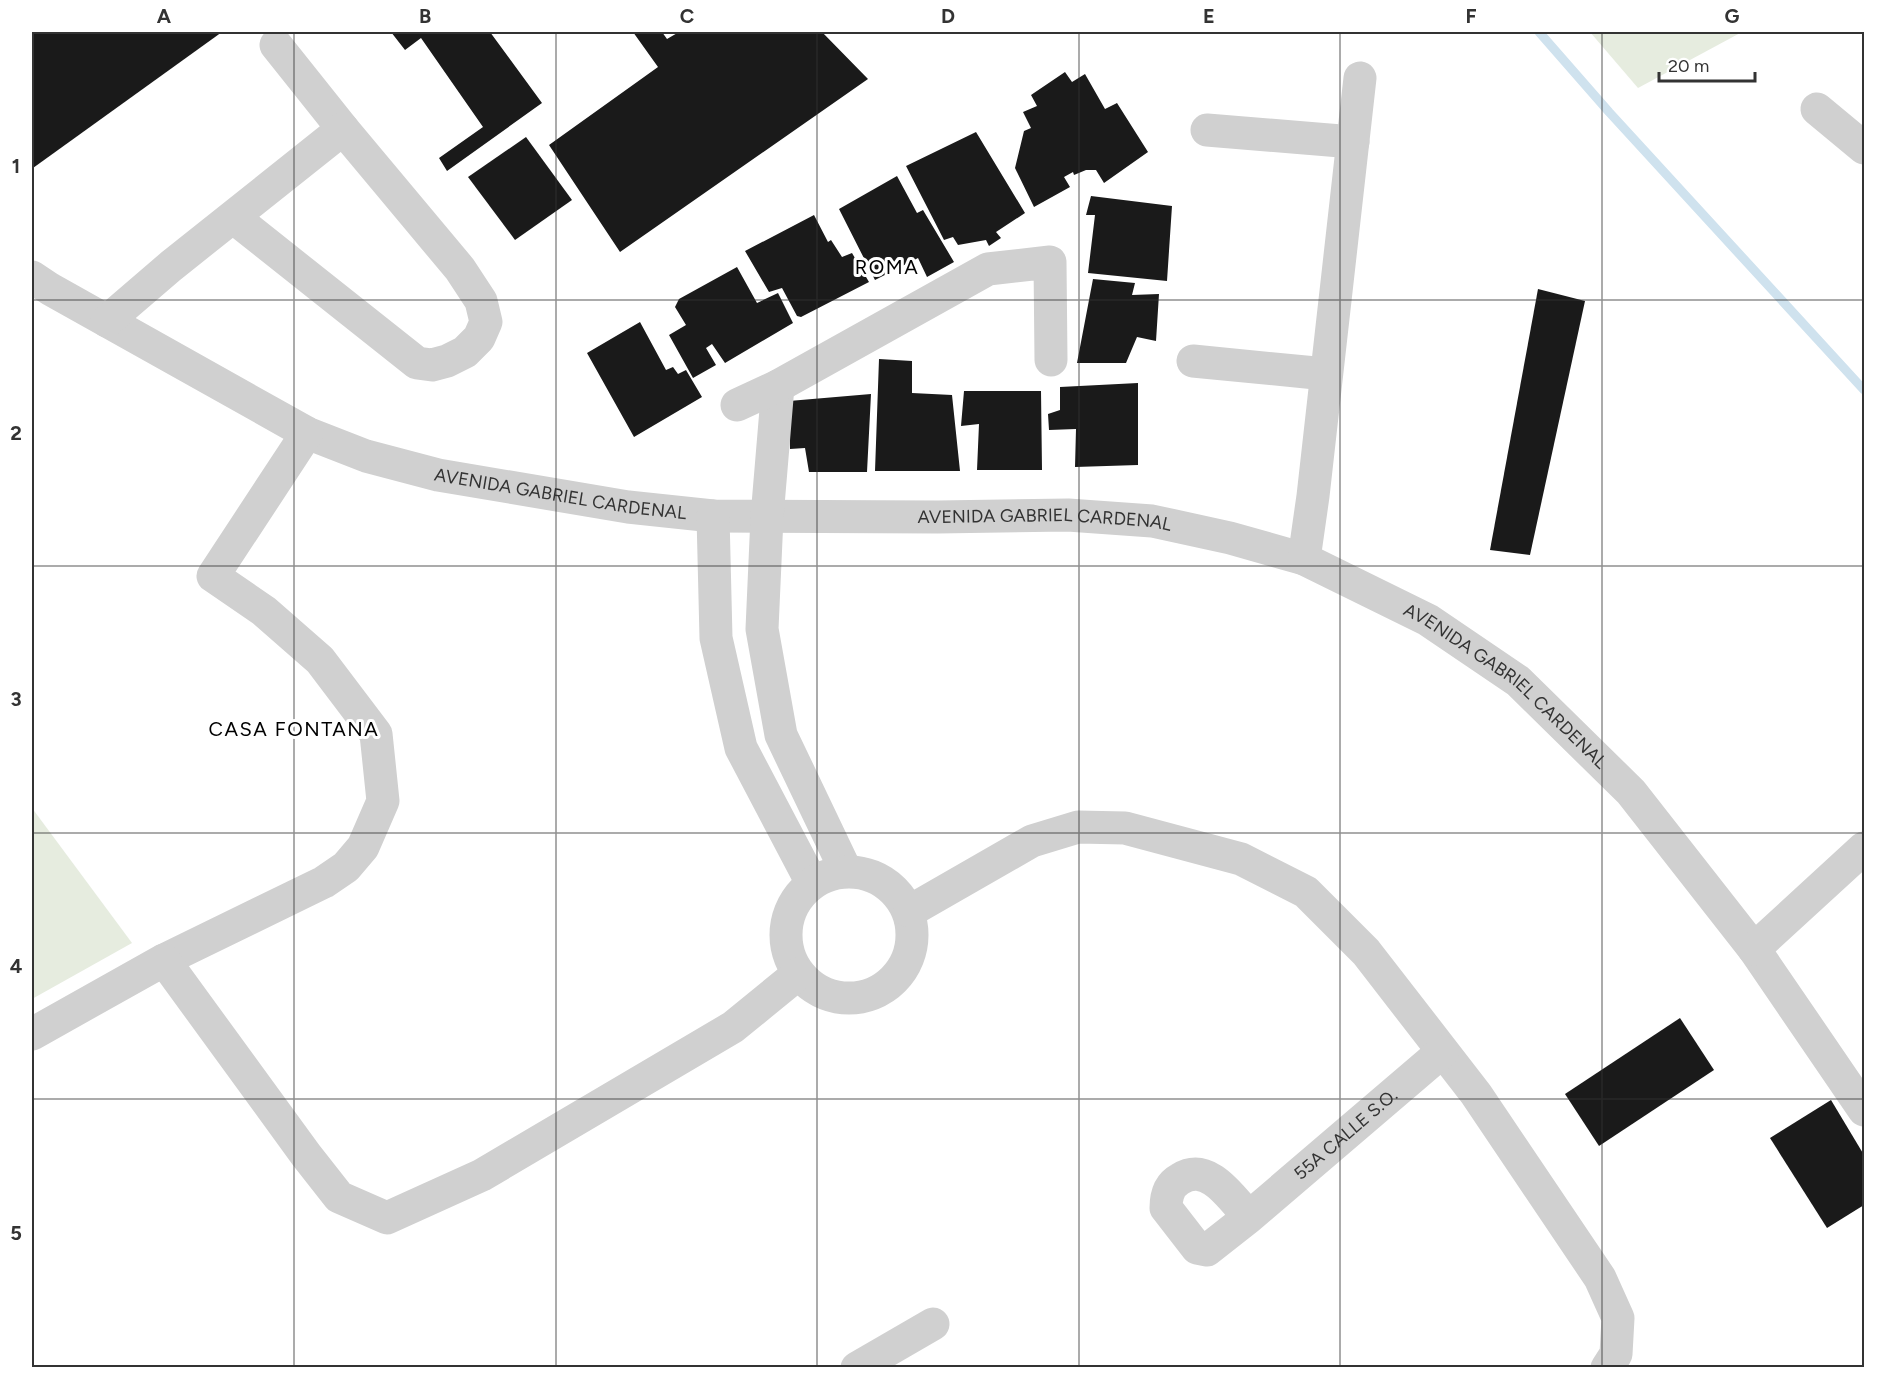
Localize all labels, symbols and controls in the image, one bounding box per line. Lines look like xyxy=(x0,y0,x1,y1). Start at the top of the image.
text: A xyxy=(157,4,172,28)
text: B xyxy=(419,4,431,28)
text: C xyxy=(680,4,694,28)
text: D xyxy=(941,4,955,28)
text: E xyxy=(1203,4,1215,28)
text: F xyxy=(1465,4,1477,28)
text: G xyxy=(1725,4,1740,28)
scale bar xyxy=(1659,45,1755,83)
text: 20 m xyxy=(1668,55,1709,77)
text: 1 xyxy=(12,154,20,178)
district label: ROMA xyxy=(855,255,919,279)
text: 2 xyxy=(10,421,22,445)
street label: AVENIDA GABRIEL CARDENAL xyxy=(433,464,688,524)
street label: AVENIDA GABRIEL CARDENAL xyxy=(917,504,1175,536)
street label: AVENIDA GABRIEL CARDENAL xyxy=(1400,599,1612,774)
text: 3 xyxy=(10,687,22,711)
district label: CASA FONTANA xyxy=(209,717,379,741)
text: 4 xyxy=(10,954,23,978)
street label: 55A CALLE S.O. xyxy=(1289,1084,1402,1185)
text: 5 xyxy=(10,1221,22,1245)

